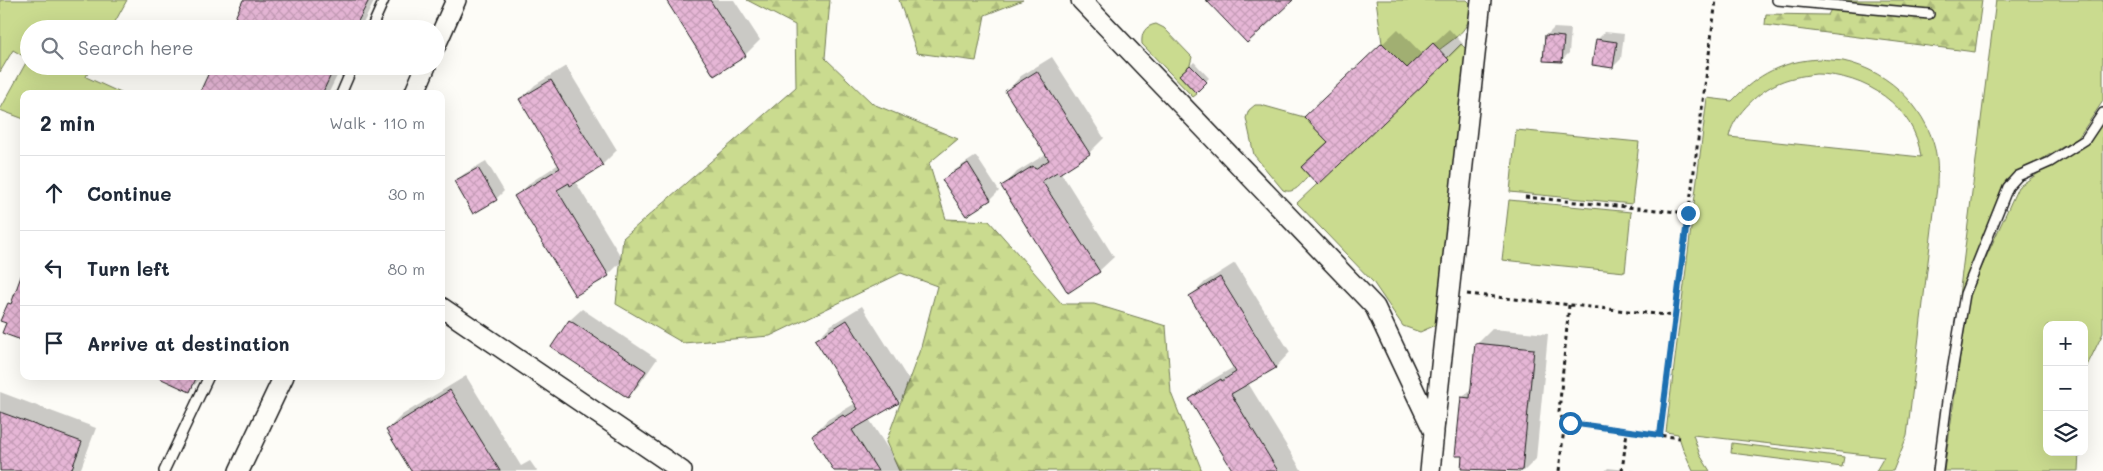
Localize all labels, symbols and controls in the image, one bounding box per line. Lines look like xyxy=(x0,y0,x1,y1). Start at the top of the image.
search box xyxy=(20,20,445,75)
icon: search xyxy=(38,34,66,62)
text: Search here xyxy=(78,35,194,60)
text: 2 min xyxy=(40,109,95,136)
text: Walk · 110 m xyxy=(329,112,425,133)
icon: ahead xyxy=(40,179,68,207)
text: Continue xyxy=(87,181,172,206)
text: 30 m xyxy=(388,183,425,204)
route end xyxy=(1677,202,1700,225)
icon: left xyxy=(40,254,68,282)
text: Turn left xyxy=(87,256,170,281)
text: 80 m xyxy=(388,258,425,279)
map controls xyxy=(2043,321,2088,456)
button: + xyxy=(2043,321,2088,366)
icon: arrive xyxy=(40,329,68,357)
text: Arrive at destination xyxy=(87,331,290,356)
button: − xyxy=(2043,366,2088,411)
button: layers xyxy=(2043,411,2088,456)
route start xyxy=(1559,412,1582,435)

